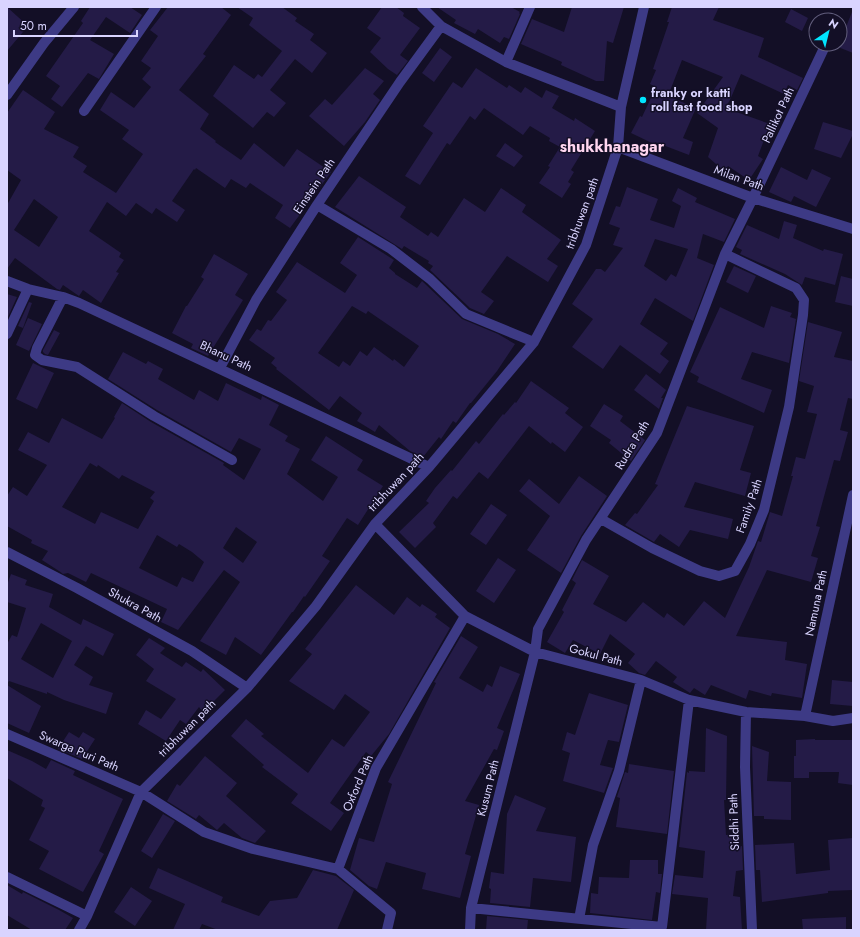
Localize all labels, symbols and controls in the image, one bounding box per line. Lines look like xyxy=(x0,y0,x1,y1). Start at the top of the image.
scale bar xyxy=(14,12,137,38)
north arrow xyxy=(808,12,848,52)
text: N xyxy=(826,15,842,33)
text: 50 m xyxy=(20,17,47,35)
place label: franky or katti roll fast food shop xyxy=(651,84,753,116)
street label: Pallikot Path xyxy=(757,84,799,146)
marker: franky or katti roll fast food shop xyxy=(638,95,648,105)
district label: shukkhanagar xyxy=(560,135,665,158)
street label: Einstein Path xyxy=(289,154,339,218)
street label: Milan Path xyxy=(711,161,767,195)
street label: tribhuwan path xyxy=(561,175,603,251)
street label: Bhanu Path xyxy=(197,336,255,376)
street label: Rudra Path xyxy=(610,417,654,473)
street label: tribhuwan path xyxy=(364,448,428,516)
street label: Family Path xyxy=(731,476,767,536)
street label: Namuna Path xyxy=(800,568,832,638)
street label: Shukra Path xyxy=(105,583,165,627)
street label: Gokul Path xyxy=(567,639,625,671)
street label: tribhuwan path xyxy=(154,695,220,761)
street label: Swarga Puri Path xyxy=(36,726,122,776)
street label: Oxford Path xyxy=(338,752,378,814)
street label: Kusum Path xyxy=(472,758,504,818)
street label: Siddhi Path xyxy=(724,793,744,851)

